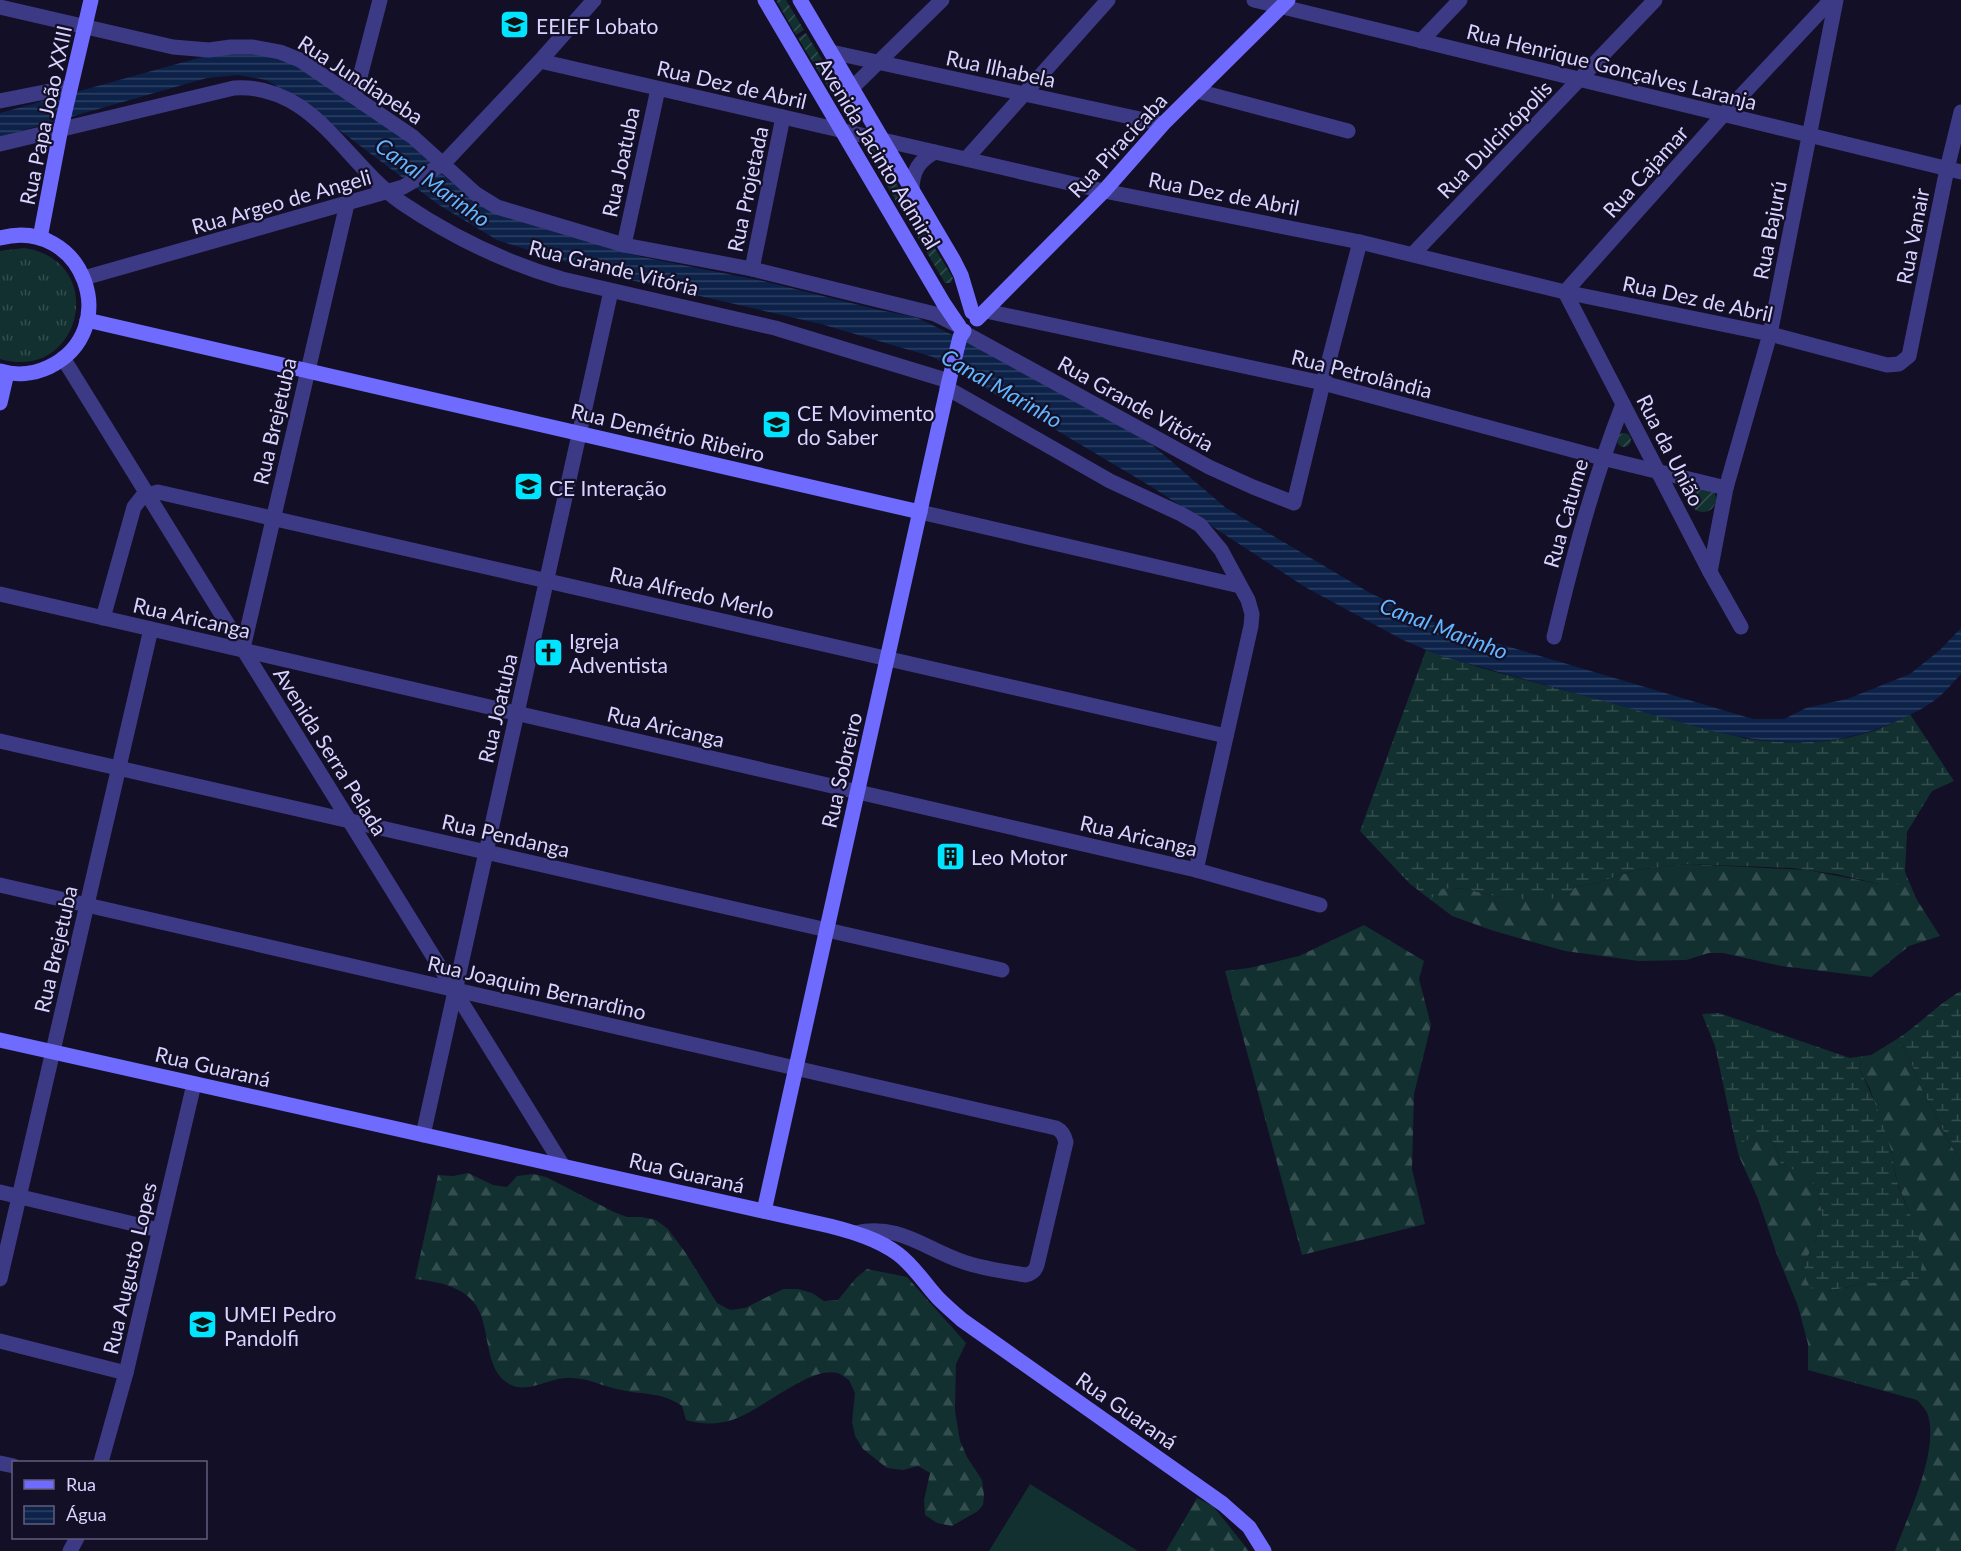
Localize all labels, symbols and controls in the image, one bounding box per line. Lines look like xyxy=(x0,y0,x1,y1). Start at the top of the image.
school or university icon: EEIEF Lobato xyxy=(499,9,531,41)
place label: EEIEF Lobato xyxy=(536,13,658,38)
street label: Rua Henrique Gonçalves Laranja xyxy=(1464,18,1760,114)
street label: Rua Papa João XXIII xyxy=(14,23,76,207)
street label: Rua Jundiapeba xyxy=(294,29,428,129)
street label: Rua Ilhabela xyxy=(944,44,1058,92)
street label: Avenida Jacinto Admiral xyxy=(812,53,946,253)
street label: Rua Dez de Abril xyxy=(655,55,809,113)
street label: Rua Dulcinópolis xyxy=(1431,75,1557,203)
street label: Rua Piracicaba xyxy=(1062,88,1172,202)
street label: Rua Joatuba xyxy=(596,105,644,219)
street label: Rua Cajamar xyxy=(1597,119,1693,222)
street label: Rua Projetada xyxy=(721,124,773,254)
water label: Canal Marinho xyxy=(370,131,496,233)
street label: Rua Argeo de Angeli xyxy=(188,163,374,239)
street label: Rua Dez de Abril xyxy=(1146,166,1302,220)
street label: Rua Bajurú xyxy=(1747,178,1791,282)
street label: Rua Vanair xyxy=(1890,185,1934,286)
street label: Rua Grande Vitória xyxy=(526,234,702,300)
street label: Rua Dez de Abril xyxy=(1621,270,1775,326)
water label: Canal Marinho xyxy=(937,343,1067,433)
street label: Rua Petrolândia xyxy=(1289,343,1435,403)
street label: Rua Grande Vitória xyxy=(1054,350,1218,456)
street label: Rua Brejetuba xyxy=(247,355,301,487)
street label: Rua da União xyxy=(1632,390,1710,510)
street label: Rua Demétrio Ribeiro xyxy=(569,398,767,466)
place label: CE Movimento do Saber xyxy=(797,400,935,449)
school or university icon: CE Movimento do Saber xyxy=(760,408,792,440)
street label: Rua Catume xyxy=(1538,456,1592,570)
school or university icon: CE Interação xyxy=(512,471,544,503)
place label: CE Interação xyxy=(549,475,667,500)
street label: Rua Alfredo Merlo xyxy=(607,561,777,623)
street label: Rua Aricanga xyxy=(131,591,253,643)
water label: Canal Marinho xyxy=(1376,591,1512,665)
place label: Igreja Adventista xyxy=(569,628,668,677)
church icon: Igreja Adventista xyxy=(532,636,564,668)
street label: Rua Joatuba xyxy=(472,651,522,765)
street label: Avenida Serra Pelada xyxy=(269,662,393,840)
street label: Rua Aricanga xyxy=(605,700,727,752)
street label: Rua Sobreiro xyxy=(816,710,866,830)
street label: Rua Pendanga xyxy=(440,808,572,862)
street label: Rua Aricanga xyxy=(1078,809,1200,861)
building icon: Leo Motor xyxy=(934,840,966,872)
place label: Leo Motor xyxy=(971,844,1068,869)
street label: Rua Brejetuba xyxy=(28,883,82,1015)
street label: Rua Joaquim Bernardino xyxy=(425,950,649,1024)
street label: Rua Guaraná xyxy=(153,1041,273,1091)
street label: Rua Guaraná xyxy=(627,1147,747,1197)
street label: Rua Augusto Lopes xyxy=(97,1180,161,1356)
place label: UMEI Pedro Pandolfi xyxy=(224,1301,336,1350)
school or university icon: UMEI Pedro Pandolfi xyxy=(187,1309,219,1341)
street label: Rua Guaraná xyxy=(1072,1366,1182,1454)
legend xyxy=(12,1461,207,1539)
text: Rua xyxy=(66,1473,96,1495)
text: Água xyxy=(66,1503,107,1525)

